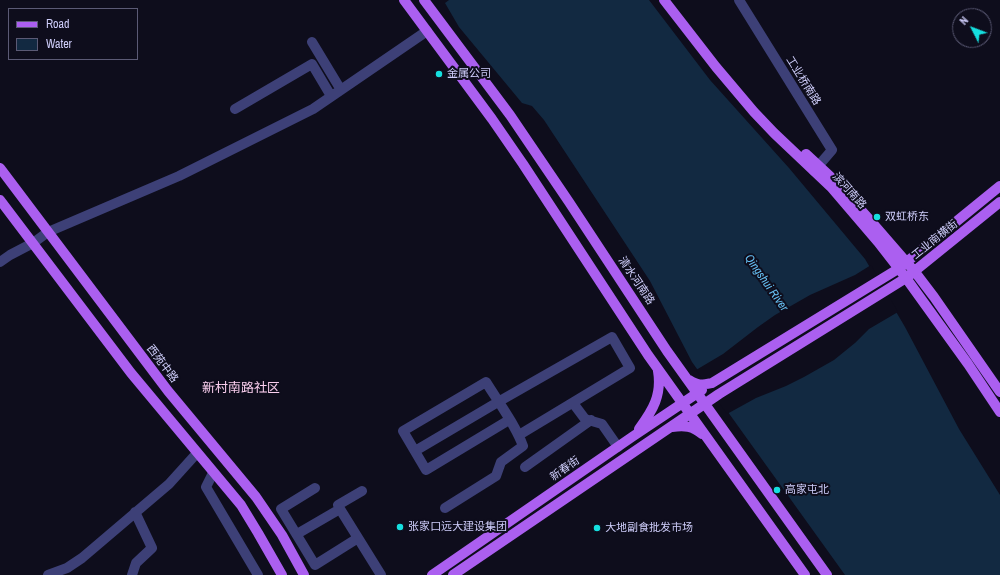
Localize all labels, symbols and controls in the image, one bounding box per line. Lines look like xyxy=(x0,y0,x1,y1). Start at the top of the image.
legend xyxy=(8,8,138,60)
north arrow xyxy=(952,8,992,48)
text: N xyxy=(956,14,971,28)
text: Road xyxy=(46,16,70,32)
text: Water xyxy=(46,36,72,52)
street label: 工业桥南路 xyxy=(783,54,823,108)
place label: 金属公司 xyxy=(447,67,491,81)
marker: 金属公司 xyxy=(434,69,444,79)
street label: 滨河南路 xyxy=(829,170,869,212)
place label: 双虹桥东 xyxy=(885,210,929,224)
marker: 双虹桥东 xyxy=(872,212,882,222)
street label: 工业南横街 xyxy=(909,218,961,262)
water label: Qingshui River xyxy=(741,252,791,314)
street label: 清水河南路 xyxy=(615,255,657,307)
street label: 西苑中路 xyxy=(143,342,181,386)
district label: 新村南路社区 xyxy=(202,381,280,397)
street label: 新春街 xyxy=(548,454,582,484)
place label: 高家屯北 xyxy=(785,483,829,497)
marker: 高家屯北 xyxy=(772,485,782,495)
place label: 张家口远大建设集团 xyxy=(408,520,507,534)
place label: 大地副食批发市场 xyxy=(605,521,693,535)
marker: 张家口远大建设集团 xyxy=(395,522,405,532)
marker: 大地副食批发市场 xyxy=(592,523,602,533)

